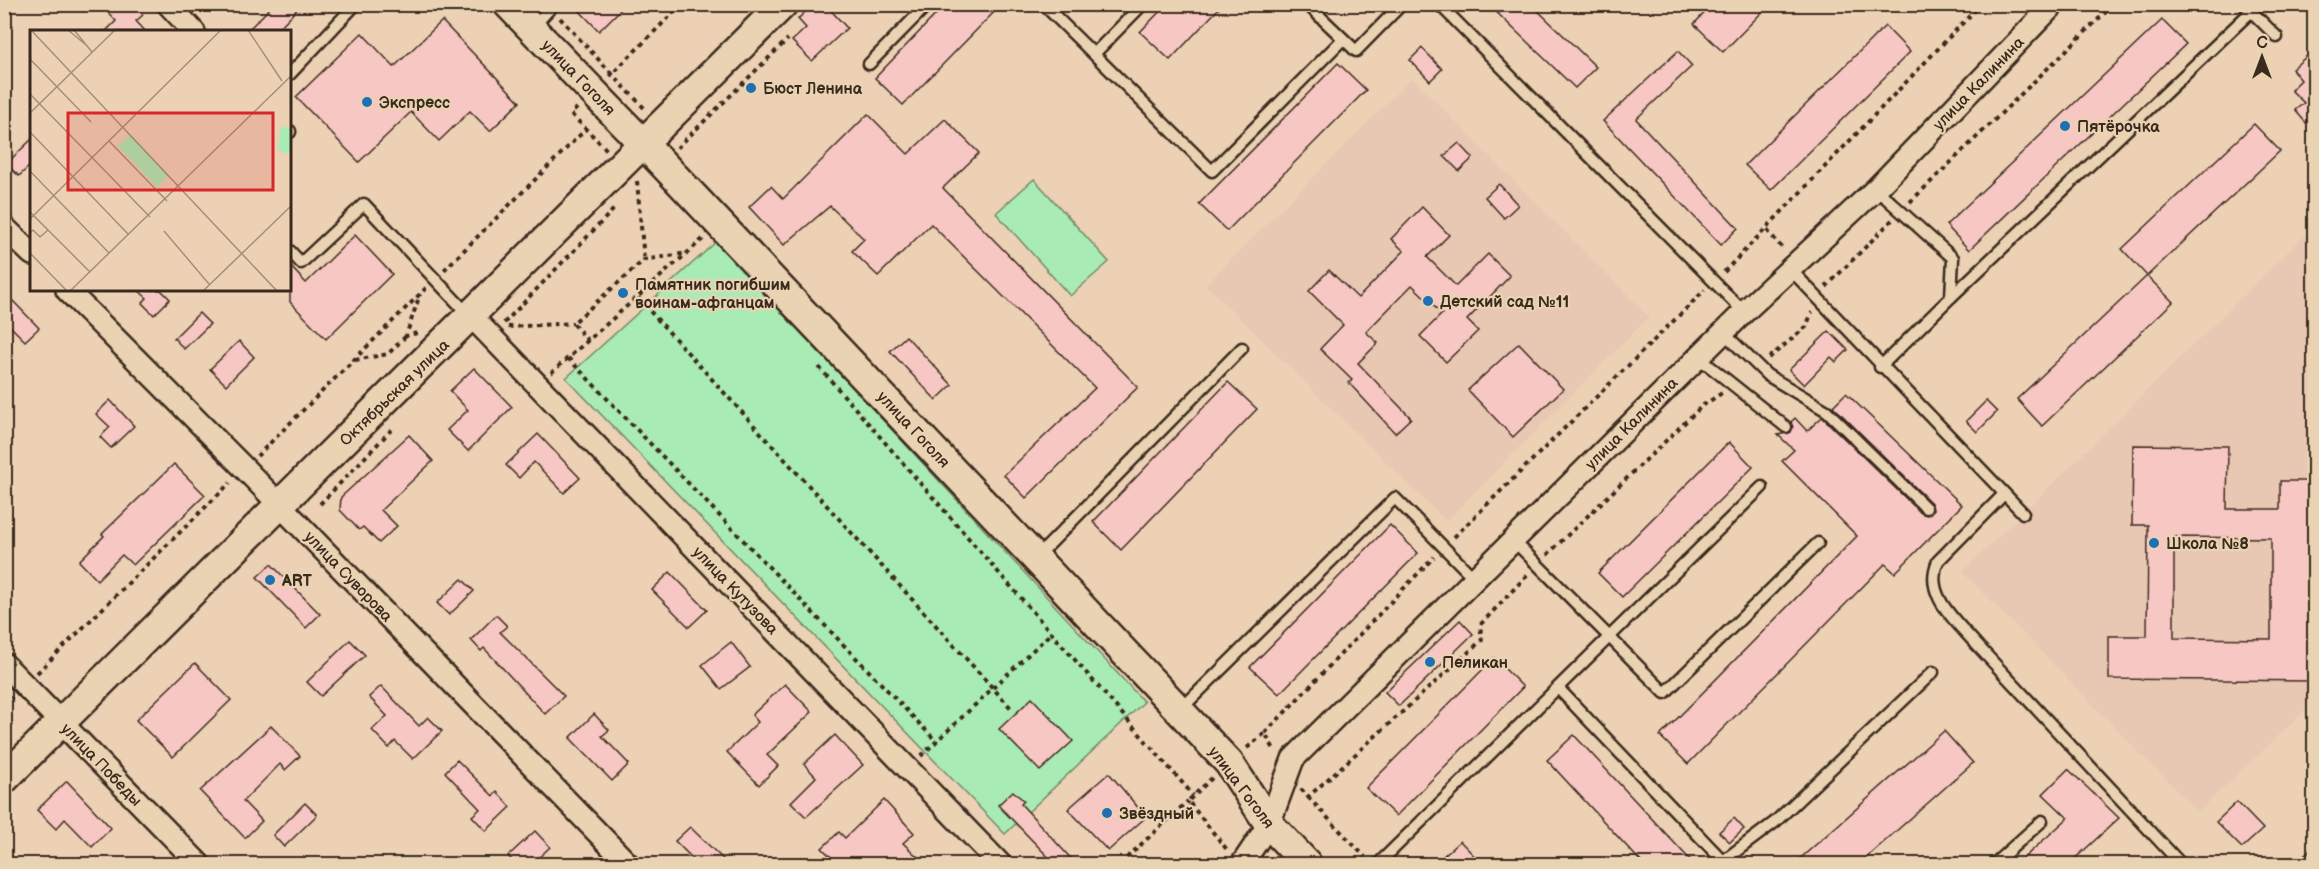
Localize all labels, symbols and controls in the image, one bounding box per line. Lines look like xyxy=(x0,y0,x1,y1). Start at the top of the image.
north arrow xyxy=(2232,27,2292,87)
inset map xyxy=(30,30,291,291)
street label: улица Калинина xyxy=(1930,33,2029,135)
text: С xyxy=(2256,34,2268,53)
street label: улица Гоголя xyxy=(537,36,619,120)
place label: Бюст Ленина xyxy=(763,80,863,99)
marker: Бюст Ленина xyxy=(744,81,758,95)
place label: Экспресс xyxy=(379,94,450,113)
marker: Экспресс xyxy=(360,95,374,109)
place label: Пятёрочка xyxy=(2077,118,2160,137)
marker: Пятёрочка xyxy=(2058,119,2072,133)
place label: Памятник погибшим воинам-афганцам xyxy=(635,276,791,313)
marker: Памятник погибшим воинам-афганцам xyxy=(616,286,630,300)
place label: Детский сад №11 xyxy=(1440,293,1569,312)
marker: Детский сад №11 xyxy=(1421,294,1435,308)
street label: Октябрьская улица xyxy=(336,335,454,450)
street label: улица Калинина xyxy=(1582,374,1683,474)
street label: улица Гоголя xyxy=(873,388,953,472)
street label: улица Суворова xyxy=(300,528,396,627)
place label: Школа №8 xyxy=(2166,535,2249,554)
marker: Школа №8 xyxy=(2147,536,2161,550)
street label: улица Кутузова xyxy=(688,543,782,639)
place label: ART xyxy=(281,572,313,591)
marker: ART xyxy=(263,573,277,587)
place label: Пеликан xyxy=(1442,654,1508,673)
marker: Пеликан xyxy=(1423,655,1437,669)
street label: улица Победы xyxy=(57,720,145,810)
street label: улица Гоголя xyxy=(1204,743,1278,833)
place label: Звёздный xyxy=(1119,805,1194,824)
marker: Звёздный xyxy=(1100,806,1114,820)

